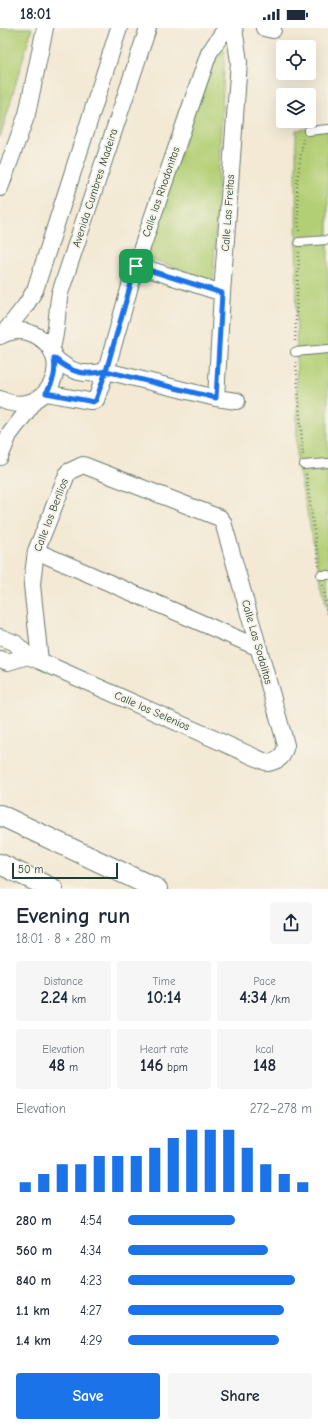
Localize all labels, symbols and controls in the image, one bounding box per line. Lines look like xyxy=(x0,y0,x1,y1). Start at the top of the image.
text: 18:01 xyxy=(20,5,51,23)
map controls xyxy=(276,40,316,128)
button: locate xyxy=(276,40,316,80)
button: layers xyxy=(276,88,316,128)
street label: Avenida Cumbres Madeira xyxy=(70,127,120,249)
street label: Calle las Rhodonitas xyxy=(139,145,183,239)
street label: Calle Las Freitas xyxy=(219,174,237,252)
pin xyxy=(119,249,153,283)
icon: arrive xyxy=(125,255,147,277)
street label: Calle los Berilios xyxy=(31,476,71,553)
street label: Calle Las Sodalitas xyxy=(239,598,275,686)
street label: Calle los Selenios xyxy=(112,689,192,734)
scale bar xyxy=(12,861,118,880)
text: 50 m xyxy=(18,863,43,876)
button: share xyxy=(270,902,312,944)
text: Evening run xyxy=(16,903,130,929)
text: 18:01 · 8 × 280 m xyxy=(16,931,111,946)
text: Distance xyxy=(44,975,83,988)
text: Time xyxy=(153,975,175,988)
text: Pace xyxy=(254,975,276,988)
text: 2.24 xyxy=(41,988,68,1007)
text: 10:14 xyxy=(147,988,181,1007)
text: 4:34 xyxy=(239,988,267,1007)
text: km xyxy=(68,993,86,1006)
text: /km xyxy=(267,993,290,1006)
text: Elevation xyxy=(42,1043,84,1056)
text: Heart rate xyxy=(140,1043,188,1056)
text: kcal xyxy=(255,1043,274,1056)
text: 48 xyxy=(49,1056,65,1075)
text: 146 xyxy=(140,1056,163,1075)
text: 148 xyxy=(253,1056,276,1075)
text: m xyxy=(65,1061,78,1074)
text: bpm xyxy=(163,1061,188,1074)
text: Elevation xyxy=(16,1101,66,1116)
text: 272–278 m xyxy=(250,1101,312,1116)
text: 280 m xyxy=(16,1213,52,1228)
text: 4:54 xyxy=(80,1213,102,1228)
text: 560 m xyxy=(16,1243,52,1258)
text: 4:34 xyxy=(80,1243,102,1258)
text: 840 m xyxy=(16,1273,51,1288)
text: 4:23 xyxy=(80,1273,102,1288)
text: 1.1 km xyxy=(16,1303,50,1318)
text: 4:27 xyxy=(80,1303,102,1318)
text: 1.4 km xyxy=(16,1333,51,1348)
text: 4:29 xyxy=(80,1333,102,1348)
button: Save xyxy=(16,1373,160,1419)
button: Share xyxy=(168,1373,312,1419)

